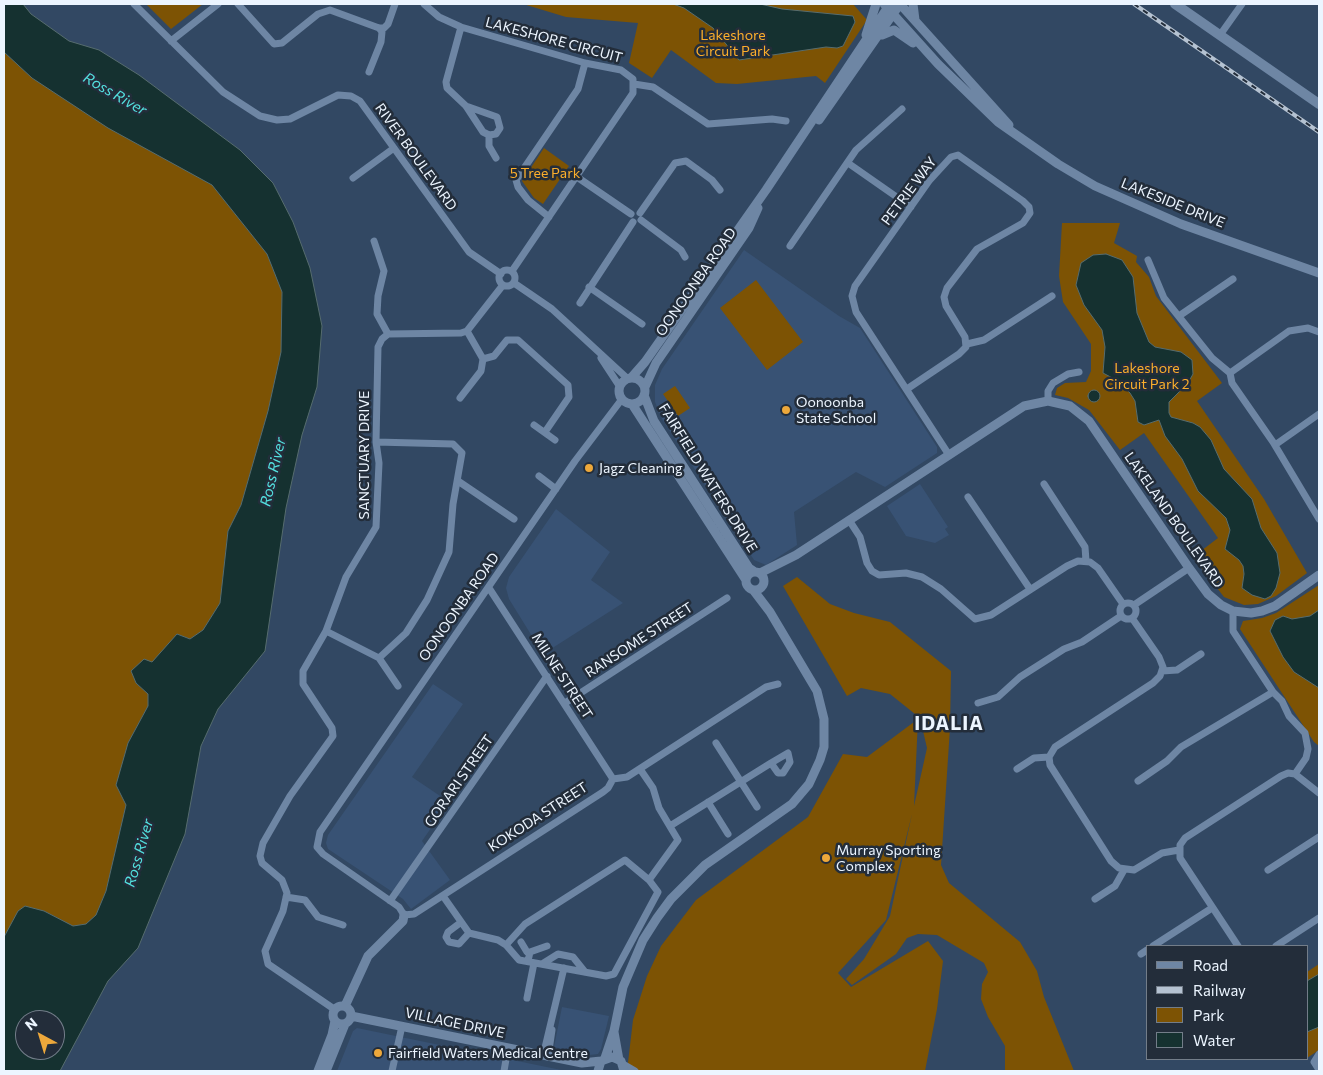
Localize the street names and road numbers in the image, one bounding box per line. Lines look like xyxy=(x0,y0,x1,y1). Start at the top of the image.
street label: LAKESHORE CIRCUIT xyxy=(484,14,624,66)
street label: RIVER BOULEVARD xyxy=(372,100,460,214)
street label: PETRIE WAY xyxy=(878,154,940,228)
street label: LAKESIDE DRIVE xyxy=(1119,175,1227,231)
street label: OONOONBA ROAD xyxy=(652,225,740,339)
street label: SANCTUARY DRIVE xyxy=(356,391,372,519)
street label: FAIRFIELD WATERS DRIVE xyxy=(655,400,761,556)
street label: LAKELAND BOULEVARD xyxy=(1121,449,1227,591)
street label: OONOONBA ROAD xyxy=(415,550,503,664)
street label: RANSOME STREET xyxy=(582,599,696,681)
street label: MILNE STREET xyxy=(528,630,596,722)
street label: GORARI STREET xyxy=(421,732,497,830)
street label: KOKODA STREET xyxy=(485,779,591,855)
street label: VILLAGE DRIVE xyxy=(404,1004,506,1042)

